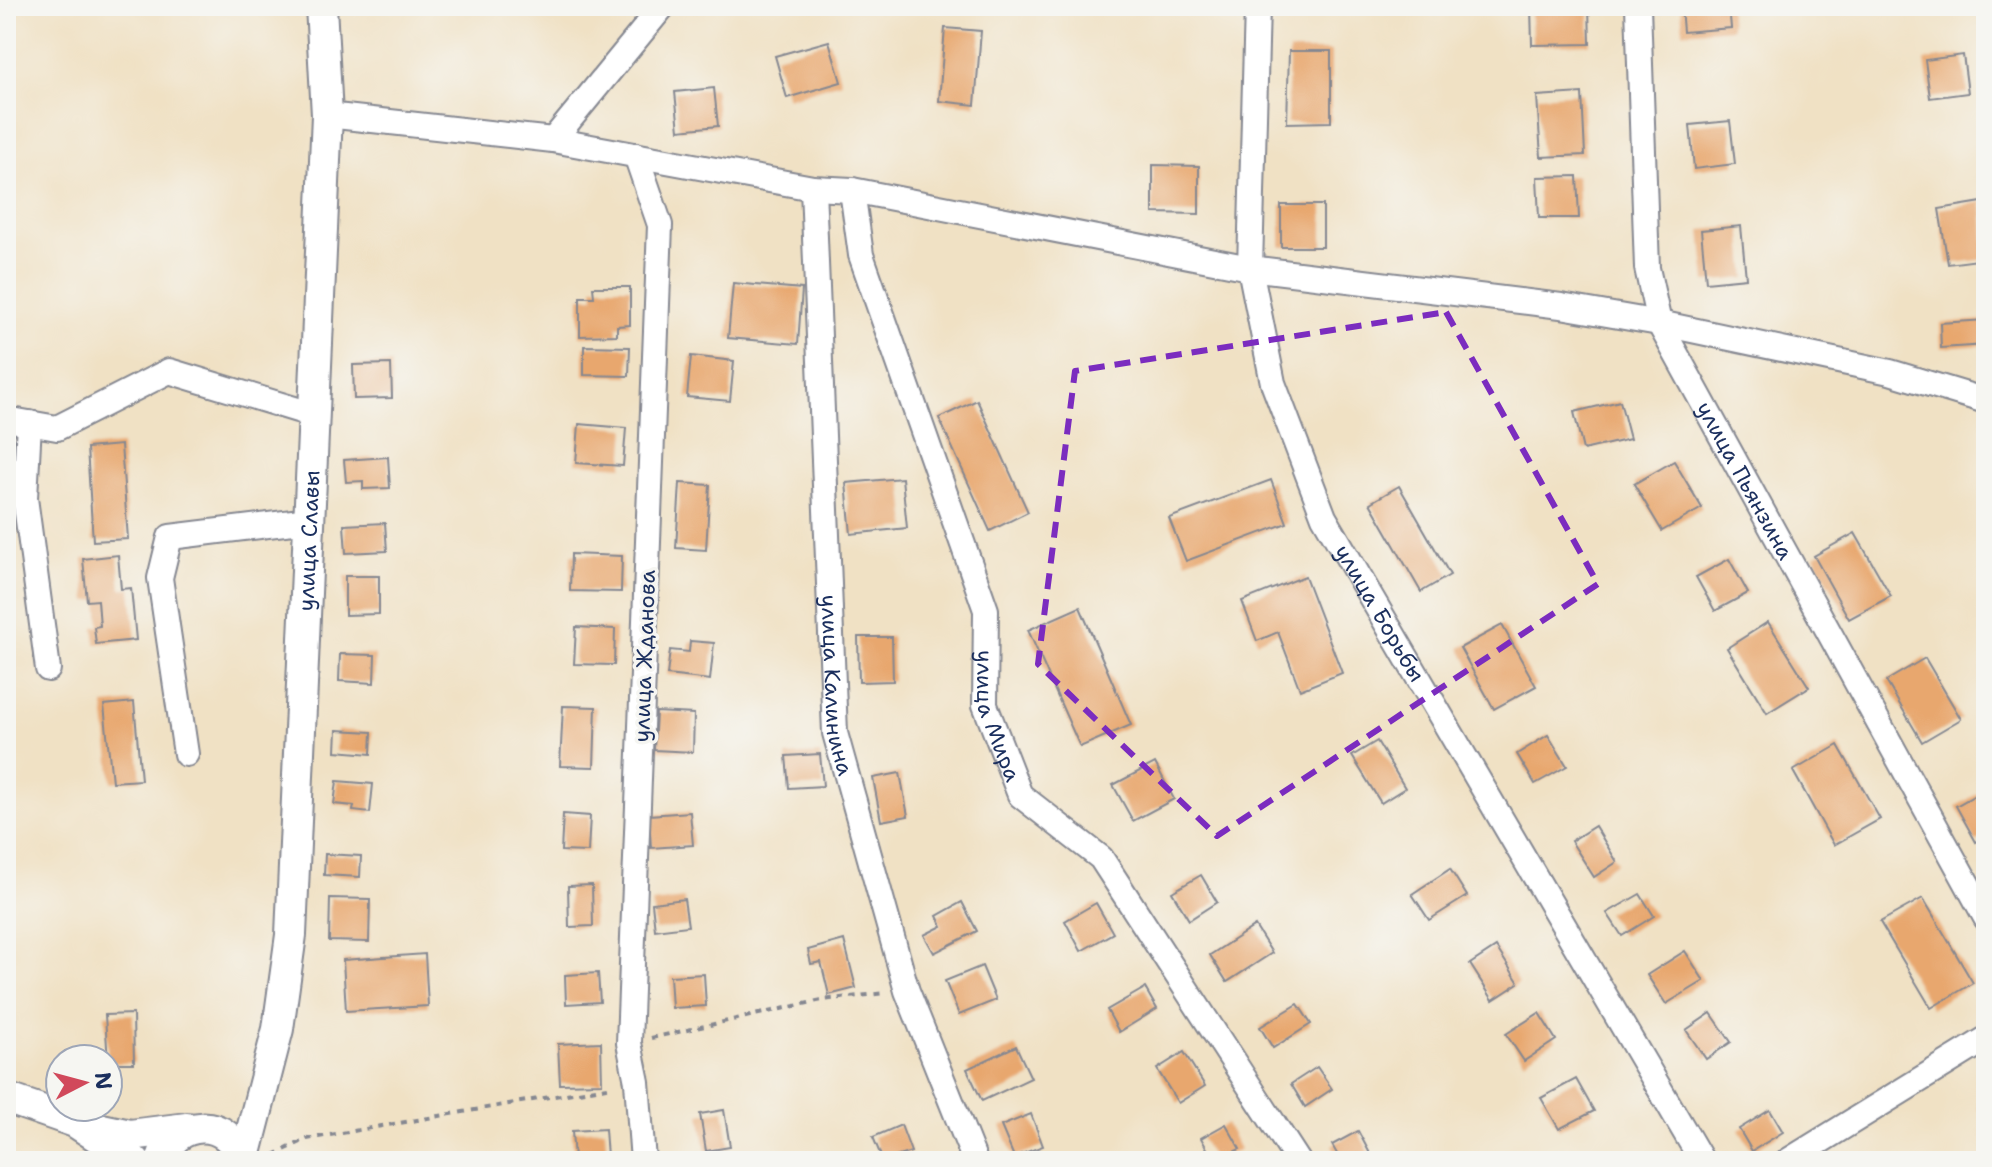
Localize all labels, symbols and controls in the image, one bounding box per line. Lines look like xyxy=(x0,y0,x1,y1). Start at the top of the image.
street label: улица Пьянзина xyxy=(1690,396,1800,565)
street label: улица Славы xyxy=(291,469,326,612)
street label: улица Борьбы xyxy=(1328,539,1431,687)
street label: улица Жданова xyxy=(627,569,662,743)
street label: улица Калинина xyxy=(814,594,860,779)
street label: улица Мира xyxy=(970,650,1027,786)
north arrow xyxy=(44,1043,124,1123)
text: N xyxy=(88,1071,119,1091)

